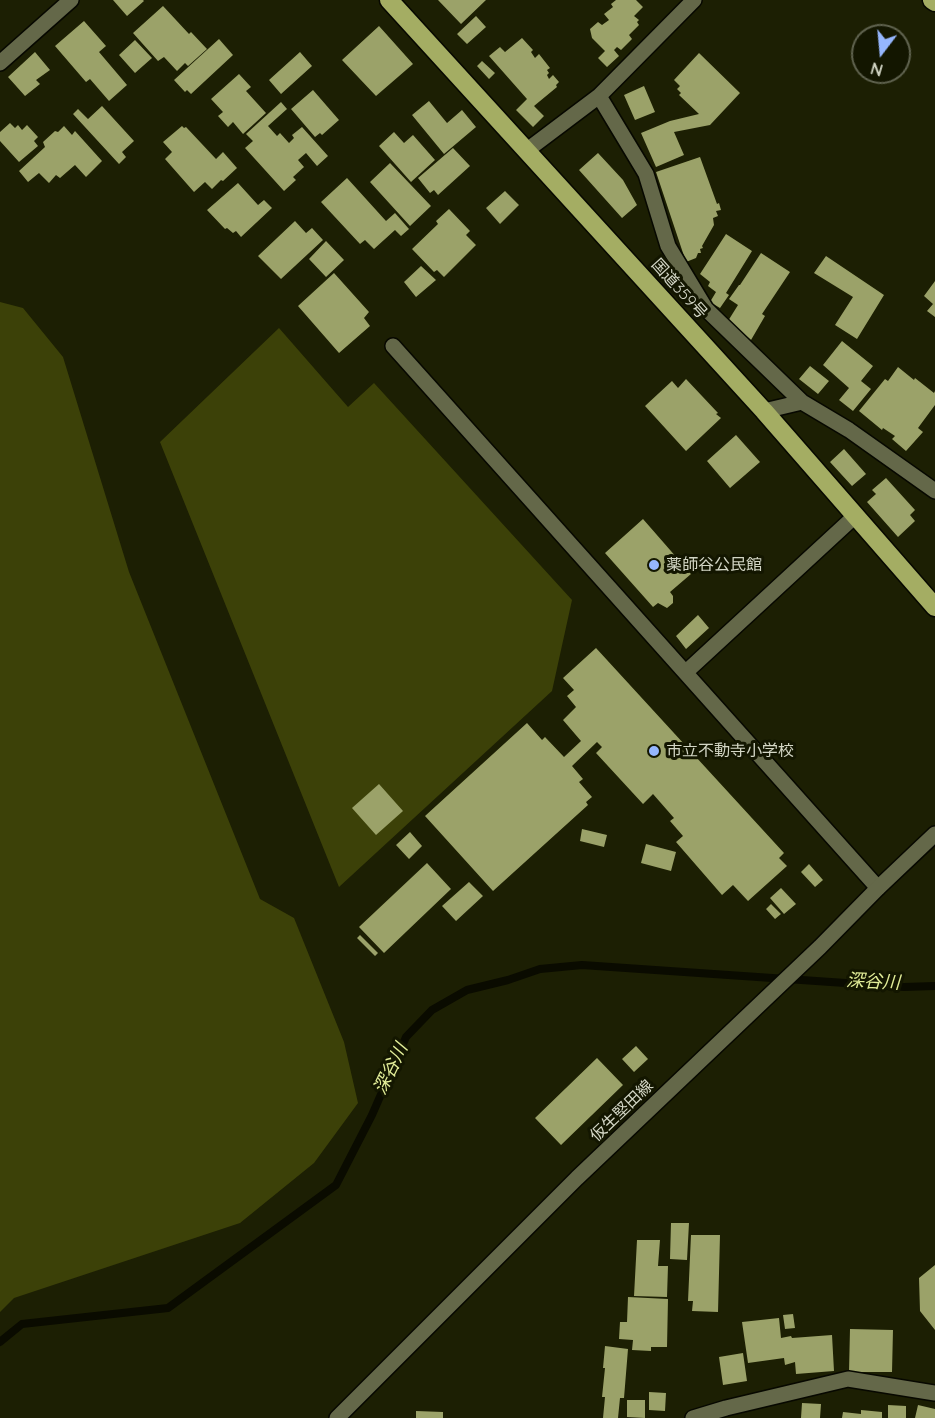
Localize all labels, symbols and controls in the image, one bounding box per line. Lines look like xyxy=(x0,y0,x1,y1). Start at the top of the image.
north arrow xyxy=(851,24,911,84)
text: N xyxy=(868,58,885,81)
street label: 国道359号 xyxy=(647,255,711,323)
place label: 薬師谷公民館 xyxy=(666,555,762,575)
marker: 薬師谷公民館 xyxy=(647,558,661,572)
place label: 市立不動寺小学校 xyxy=(666,741,794,761)
marker: 市立不動寺小学校 xyxy=(647,744,661,758)
water label: 深谷川 xyxy=(845,970,901,994)
water label: 深谷川 xyxy=(369,1040,413,1098)
street label: 仮生堅田線 xyxy=(587,1076,657,1146)

